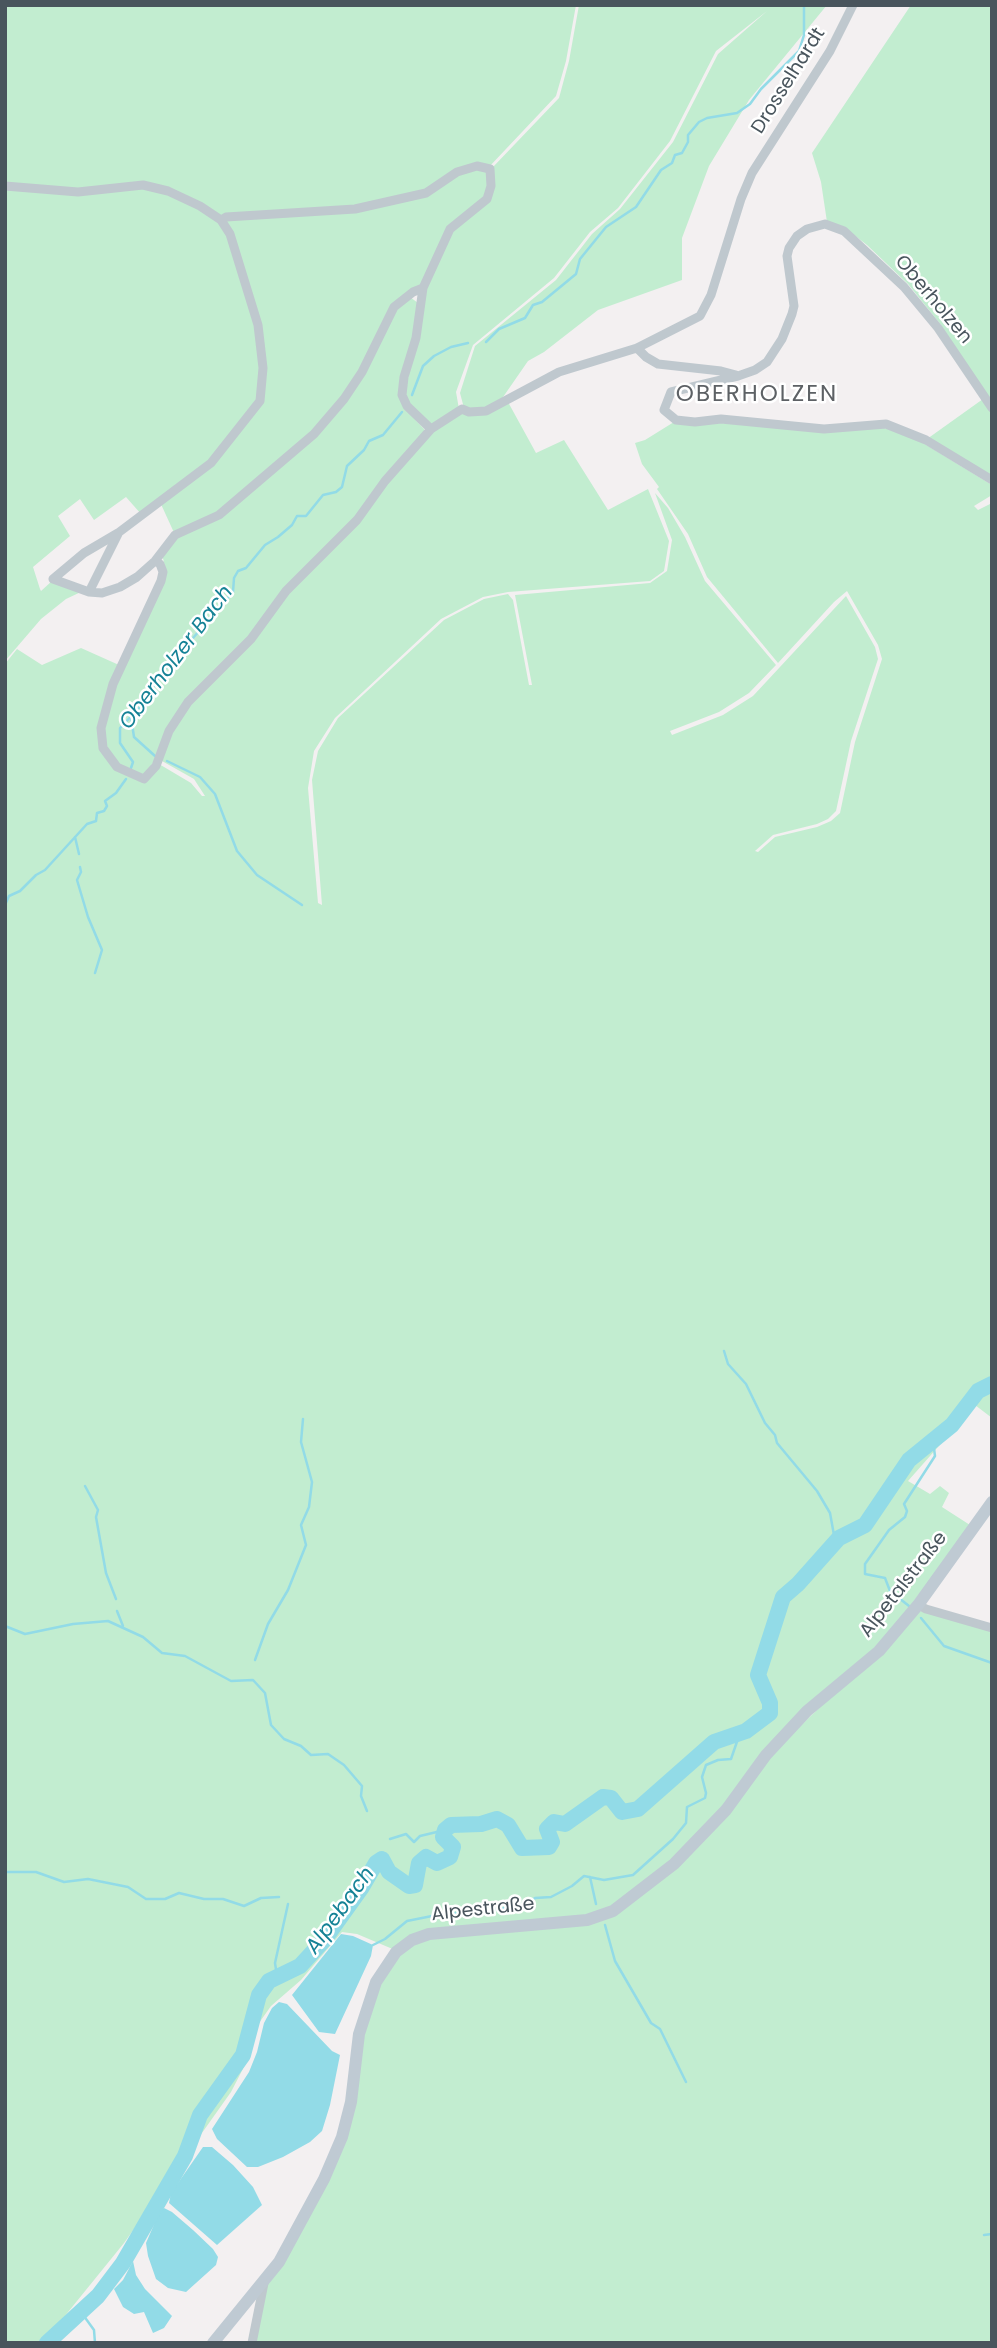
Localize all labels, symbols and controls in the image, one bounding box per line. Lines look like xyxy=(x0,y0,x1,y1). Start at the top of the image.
street label: Drosselhardt xyxy=(747,24,831,138)
street label: Oberholzen xyxy=(889,251,977,349)
district label: OBERHOLZEN xyxy=(677,381,837,409)
water label: Oberholzer Bach xyxy=(115,581,239,735)
street label: Alpetalstraße xyxy=(856,1528,952,1642)
water label: Alpebach xyxy=(301,1863,381,1959)
street label: Alpestraße xyxy=(430,1893,536,1927)

